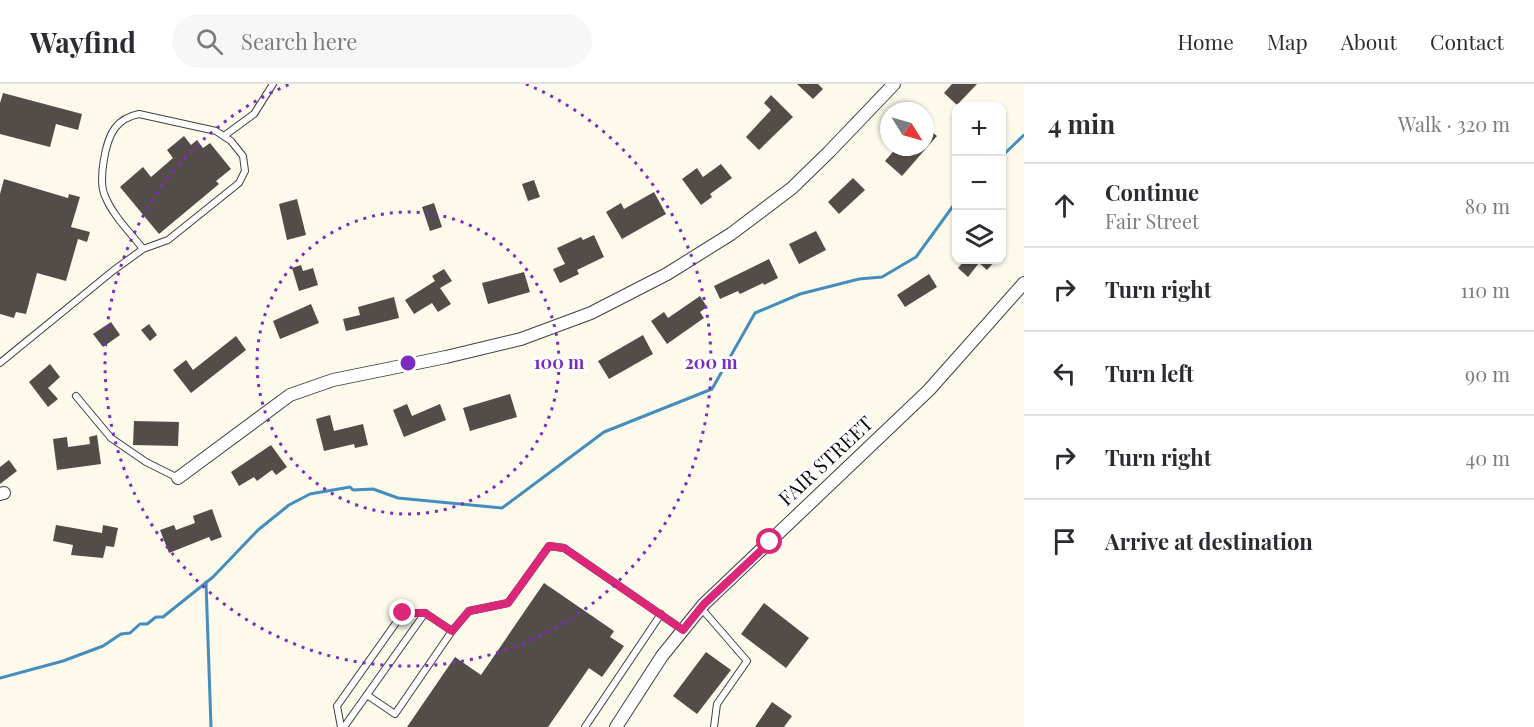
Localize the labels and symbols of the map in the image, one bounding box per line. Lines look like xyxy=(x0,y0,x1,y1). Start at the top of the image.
north arrow xyxy=(880,102,934,156)
text: 100 m xyxy=(534,350,585,374)
text: 200 m xyxy=(684,350,738,374)
centre of rings xyxy=(398,353,418,373)
street label: FAIR STREET xyxy=(772,409,878,511)
route start xyxy=(756,528,782,554)
route end xyxy=(389,599,415,625)

